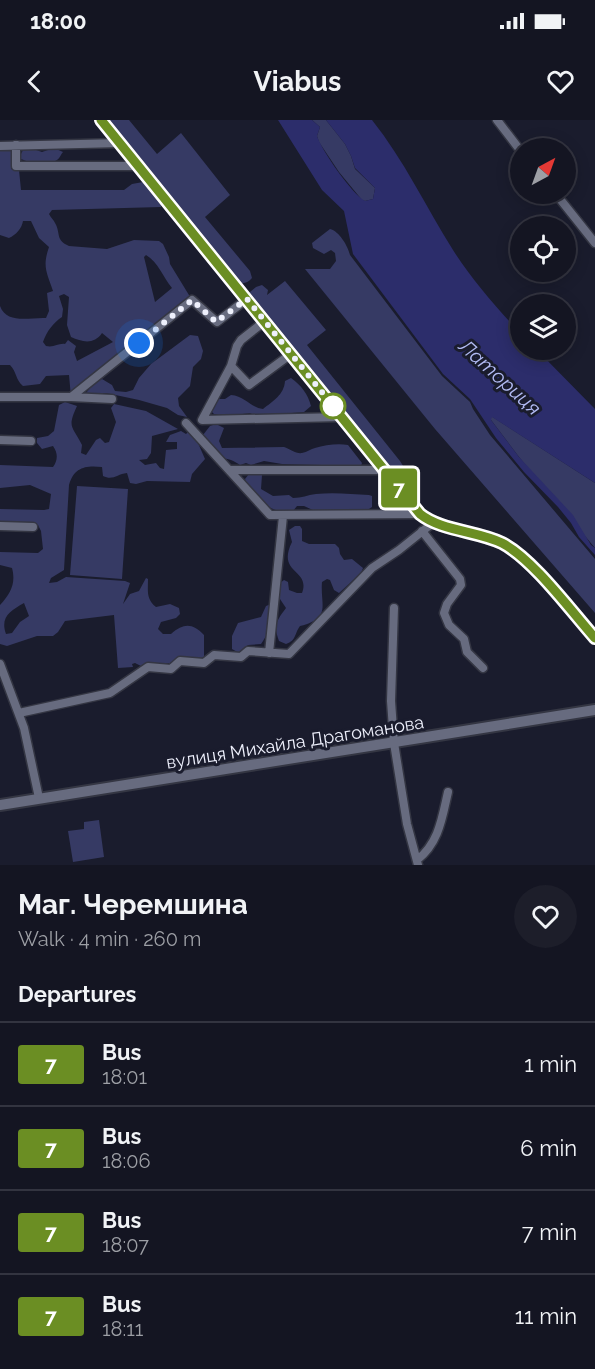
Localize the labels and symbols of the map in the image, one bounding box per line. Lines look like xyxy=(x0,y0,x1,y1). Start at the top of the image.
north arrow xyxy=(510,138,576,204)
your location xyxy=(124,328,154,358)
water label: Латориця xyxy=(453,333,546,420)
unlabelled marker xyxy=(320,393,346,419)
line badge: 7 xyxy=(380,468,418,508)
street label: вулиця Михайла Драгоманова xyxy=(165,711,425,773)

